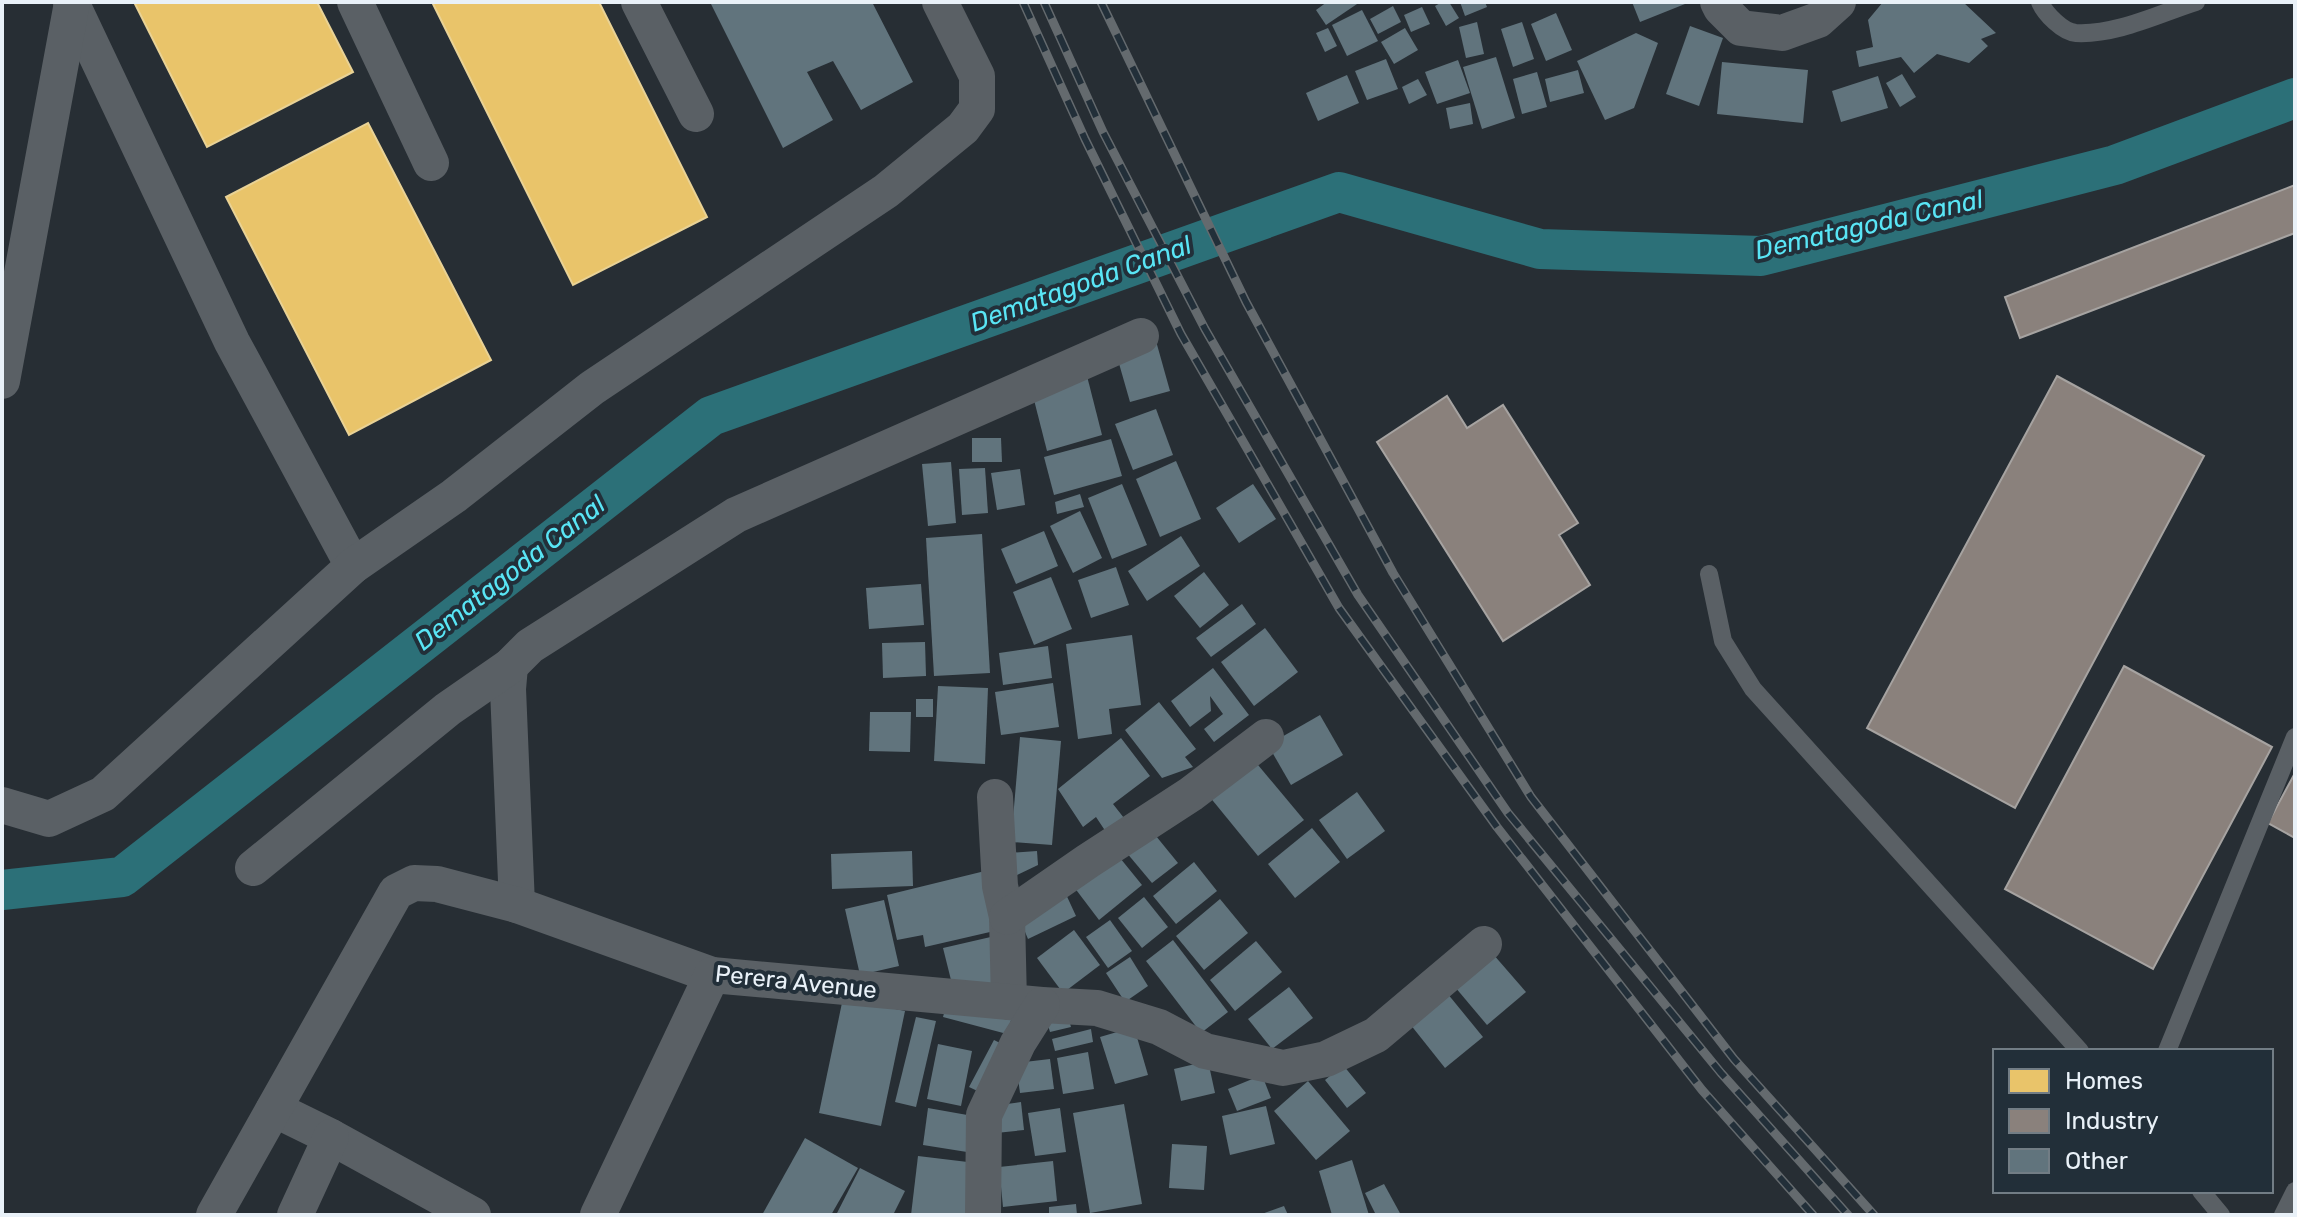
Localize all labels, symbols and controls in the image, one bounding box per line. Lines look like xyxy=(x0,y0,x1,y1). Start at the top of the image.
water label: Dematagoda Canal xyxy=(1752,183,1987,266)
water label: Dematagoda Canal xyxy=(966,229,1197,338)
water label: Dematagoda Canal xyxy=(408,489,612,657)
street label: Perera Avenue xyxy=(714,960,878,1004)
legend xyxy=(1993,1049,2273,1193)
text: Homes xyxy=(2065,1067,2143,1095)
text: Industry xyxy=(2065,1107,2159,1135)
text: Other xyxy=(2065,1147,2128,1175)

